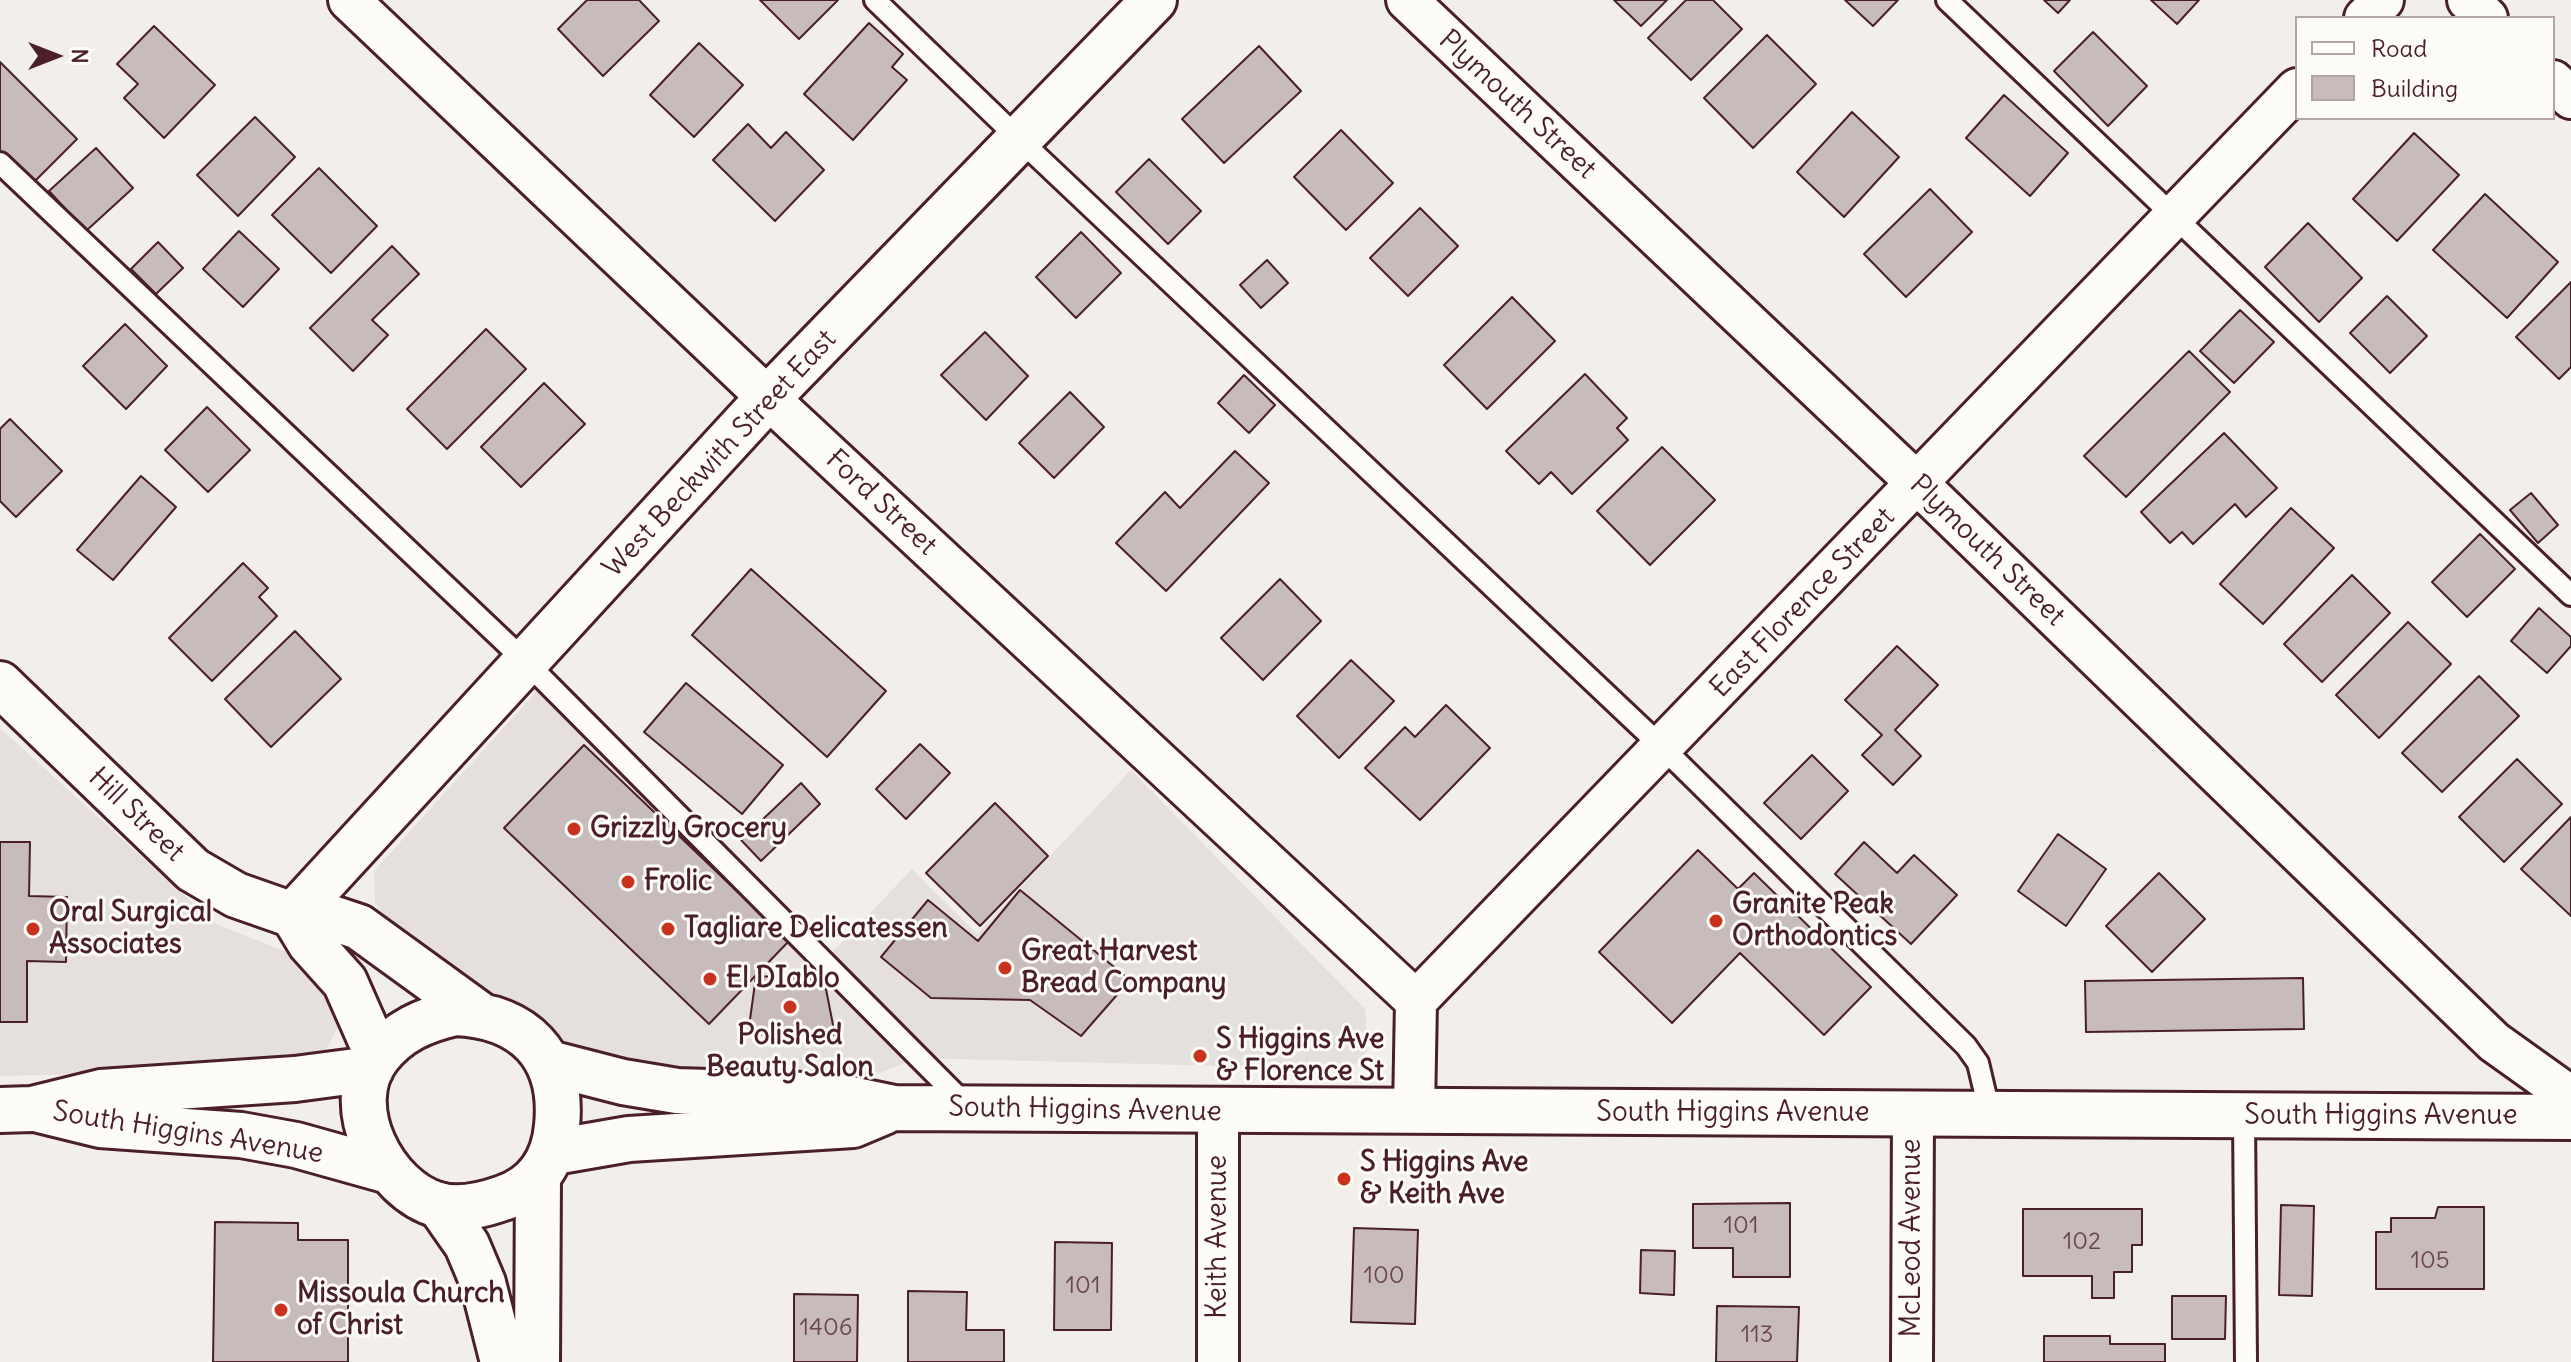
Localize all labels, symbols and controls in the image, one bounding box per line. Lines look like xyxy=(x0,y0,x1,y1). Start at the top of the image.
north arrow xyxy=(16,16,96,96)
legend xyxy=(2295,16,2555,120)
street label: Plymouth Street xyxy=(1431,24,1603,186)
text: Road xyxy=(2371,33,2427,63)
text: N xyxy=(66,48,94,64)
text: Building xyxy=(2371,73,2458,103)
street label: West Beckwith Street East xyxy=(596,323,844,585)
street label: Ford Street xyxy=(819,443,943,563)
street label: Plymouth Street xyxy=(1902,469,2072,633)
street label: East Florence Street xyxy=(1704,501,1902,705)
street label: Hill Street xyxy=(81,761,191,869)
place label: Grizzly Grocery xyxy=(590,812,787,846)
marker: Grizzly Grocery xyxy=(565,820,583,838)
place label: Frolic xyxy=(644,865,712,899)
marker: Frolic xyxy=(619,873,637,891)
place label: Granite Peak Orthodontics xyxy=(1732,888,1897,954)
place label: Oral Surgical Associates xyxy=(49,896,212,962)
place label: Tagliare Delicatessen xyxy=(684,912,948,946)
marker: Granite Peak Orthodontics xyxy=(1707,912,1725,930)
marker: Oral Surgical Associates xyxy=(24,920,42,938)
marker: Tagliare Delicatessen xyxy=(659,920,677,938)
place label: Great Harvest Bread Company xyxy=(1021,935,1226,1001)
marker: Great Harvest Bread Company xyxy=(996,959,1014,977)
place label: El DIablo xyxy=(726,962,840,996)
marker: El DIablo xyxy=(701,970,719,988)
marker: Polished Beauty Salon xyxy=(781,998,799,1016)
place label: Polished Beauty Salon xyxy=(706,1019,874,1085)
place label: S Higgins Ave & Florence St xyxy=(1216,1023,1384,1089)
marker: S Higgins Ave & Florence St xyxy=(1191,1047,1209,1065)
street label: South Higgins Avenue xyxy=(948,1091,1222,1129)
street label: South Higgins Avenue xyxy=(50,1095,326,1171)
street label: South Higgins Avenue xyxy=(1596,1096,1870,1130)
street label: South Higgins Avenue xyxy=(2244,1099,2518,1133)
street label: McLeod Avenue xyxy=(1895,1139,1929,1337)
place label: S Higgins Ave & Keith Ave xyxy=(1360,1146,1528,1212)
street label: Keith Avenue xyxy=(1201,1155,1235,1319)
marker: S Higgins Ave & Keith Ave xyxy=(1335,1170,1353,1188)
house number: 101 xyxy=(1724,1212,1758,1240)
house number: 102 xyxy=(2063,1228,2101,1256)
house number: 105 xyxy=(2410,1247,2450,1275)
house number: 100 xyxy=(1363,1262,1405,1290)
house number: 101 xyxy=(1066,1272,1100,1300)
place label: Missoula Church of Christ xyxy=(297,1277,505,1343)
marker: Missoula Church of Christ xyxy=(272,1301,290,1319)
house number: 1406 xyxy=(799,1314,853,1342)
house number: 113 xyxy=(1741,1321,1773,1349)

